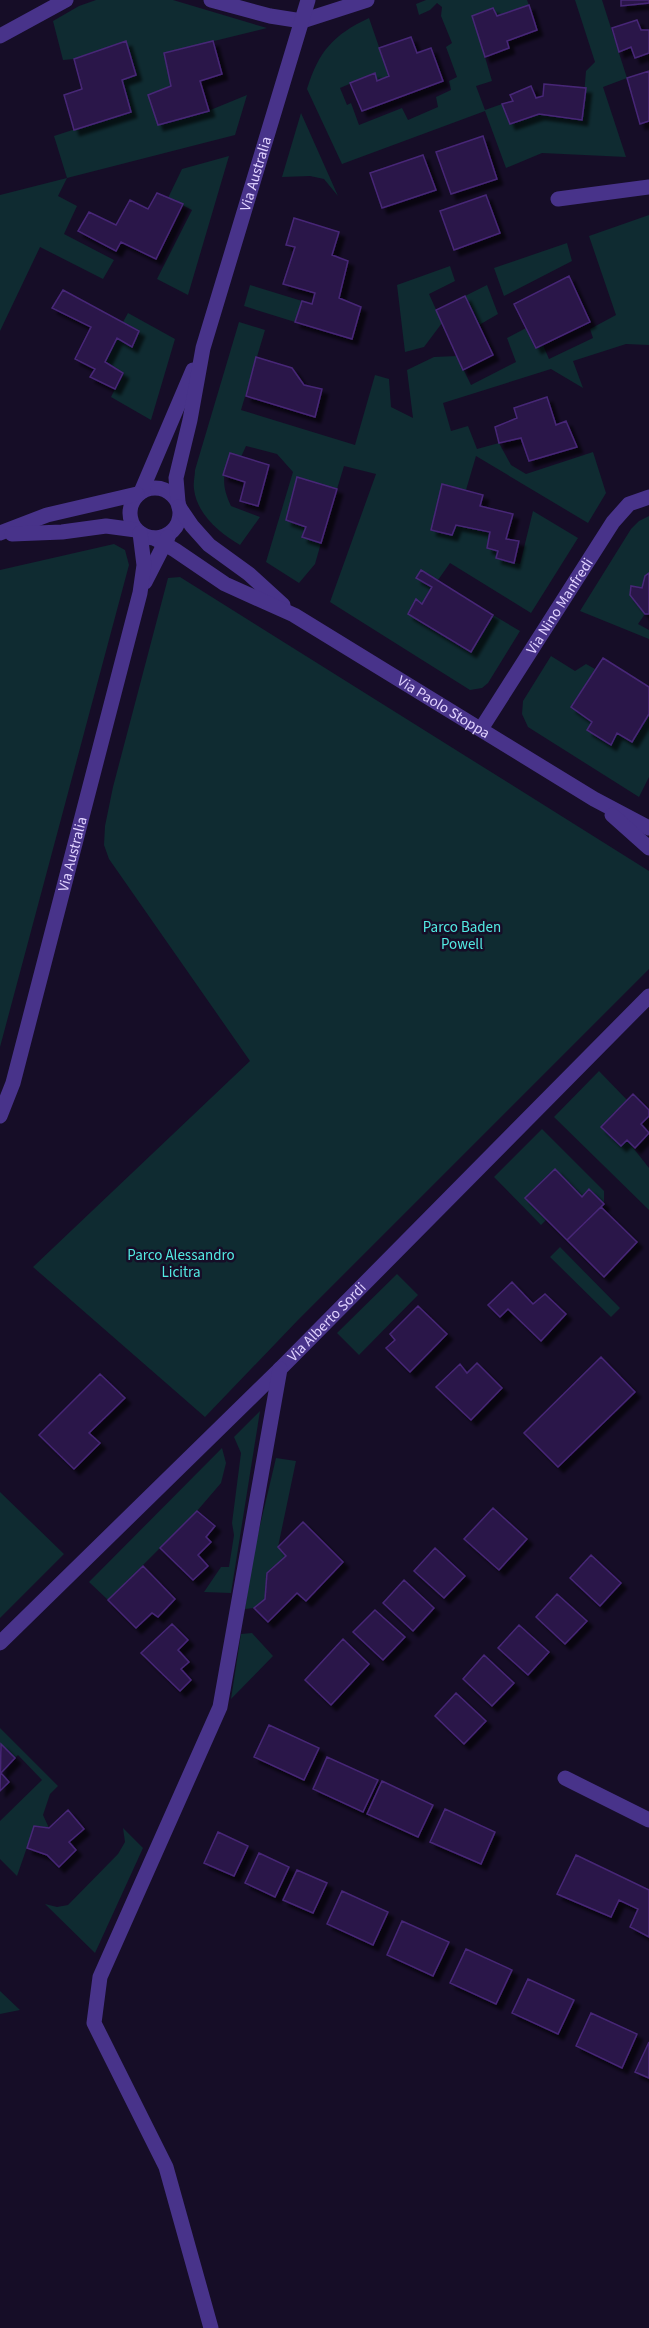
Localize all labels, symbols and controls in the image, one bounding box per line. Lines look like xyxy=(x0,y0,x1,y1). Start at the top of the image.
street label: Via Australia xyxy=(235,134,277,214)
street label: Via Nino Manfredi xyxy=(521,554,598,658)
street label: Via Paolo Stoppa xyxy=(393,671,494,744)
street label: Via Australia xyxy=(53,814,93,894)
park label: Parco Baden Powell xyxy=(423,917,501,955)
park label: Parco Alessandro Licitra xyxy=(127,1245,235,1283)
street label: Via Alberto Sordi xyxy=(283,1278,371,1367)

